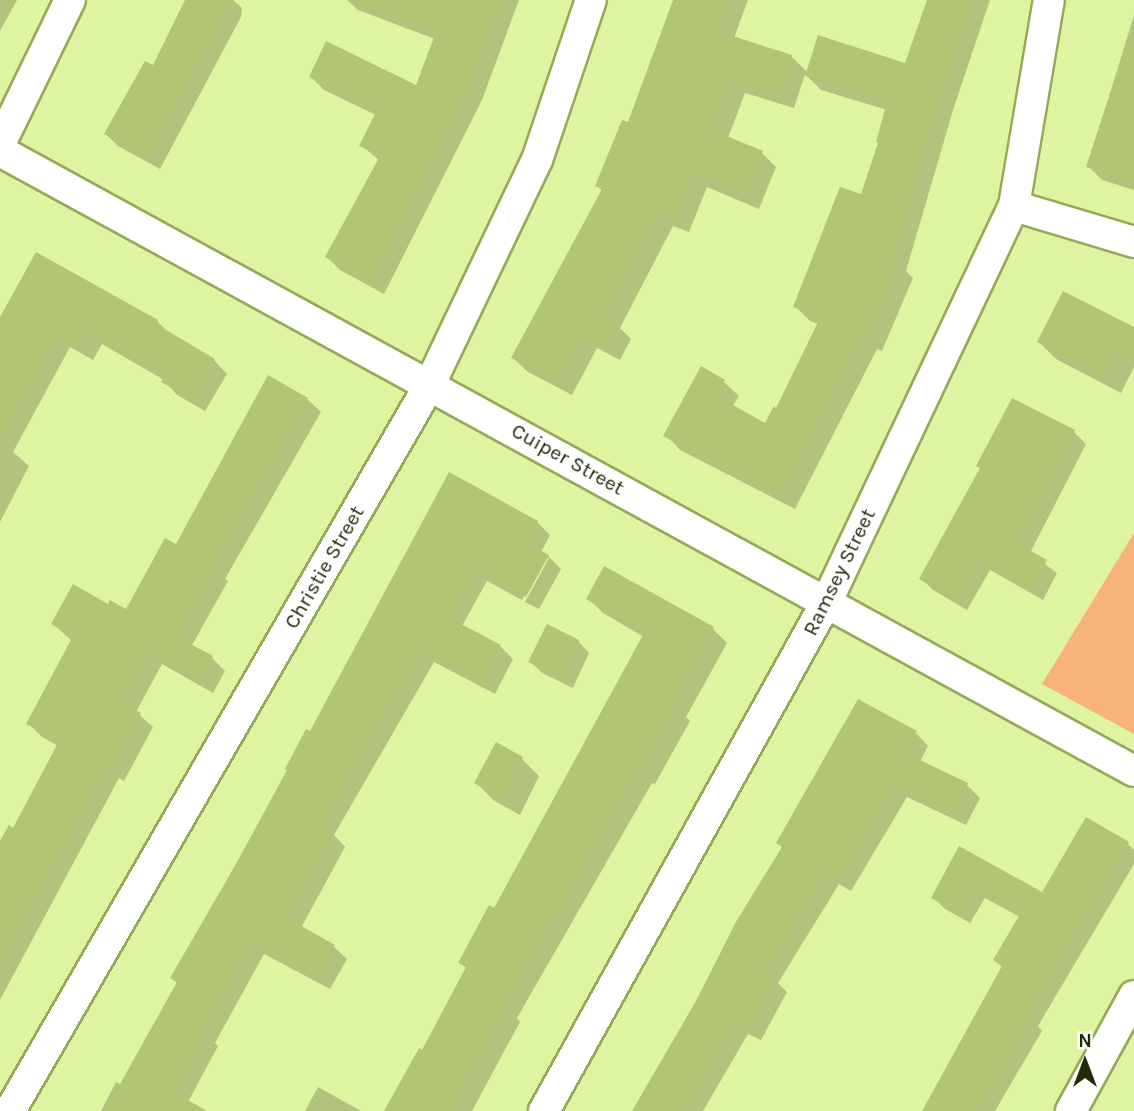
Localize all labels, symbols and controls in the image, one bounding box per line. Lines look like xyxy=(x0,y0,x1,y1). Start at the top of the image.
street label: Cuiper Street xyxy=(507,418,629,500)
street label: Christie Street xyxy=(279,501,369,633)
street label: Ramsey Street xyxy=(797,504,881,640)
north arrow xyxy=(1050,1027,1120,1097)
text: N xyxy=(1078,1030,1092,1052)

